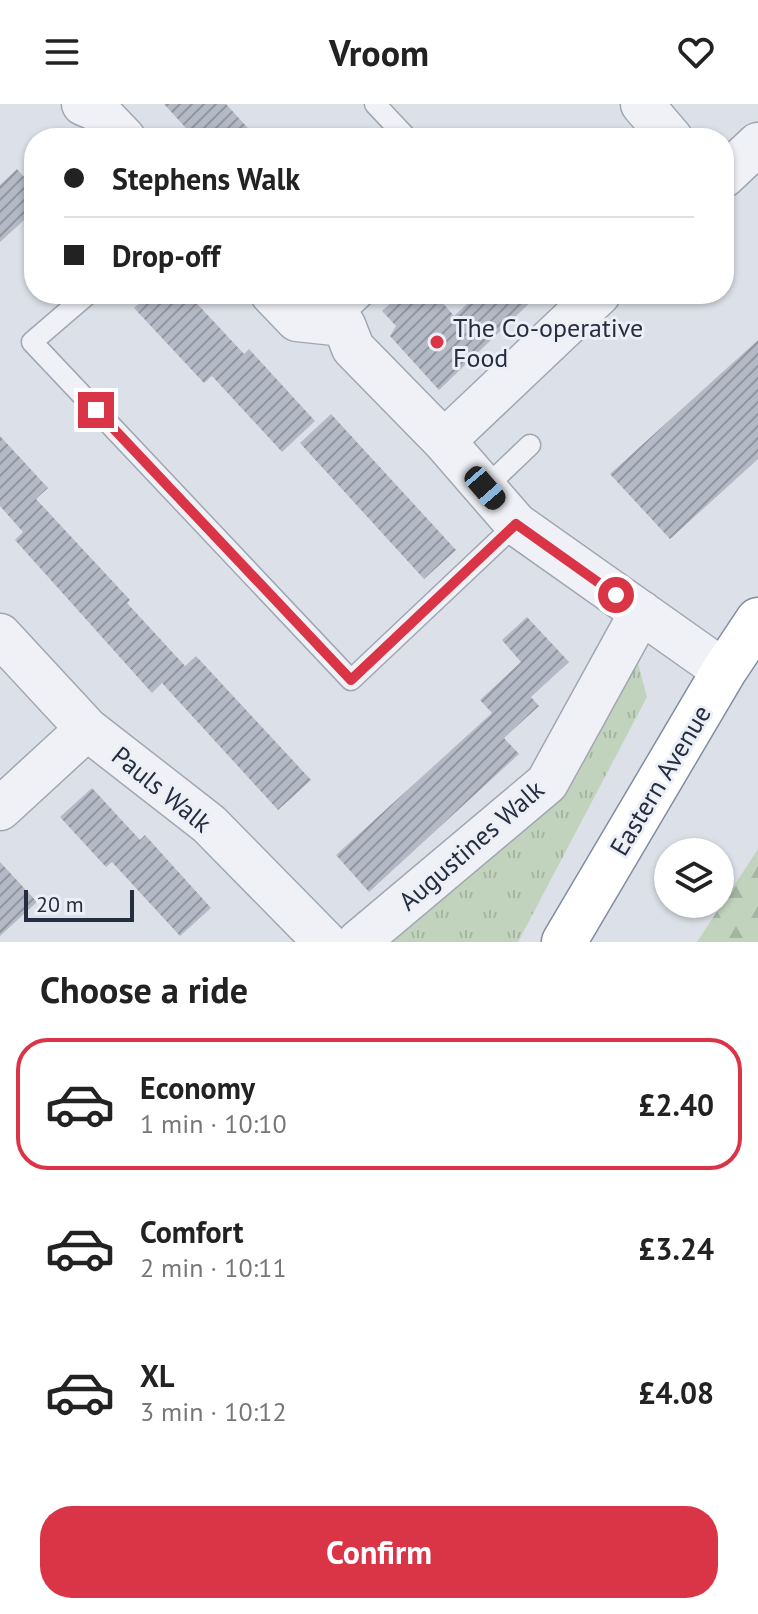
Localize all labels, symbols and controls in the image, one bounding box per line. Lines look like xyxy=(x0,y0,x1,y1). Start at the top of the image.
text: Vroom xyxy=(329,29,429,76)
icon: menu xyxy=(40,30,84,74)
icon: heart xyxy=(674,30,718,74)
text: Stephens Walk xyxy=(112,159,300,198)
text: Drop-off xyxy=(112,236,220,275)
place label: The Co-operative Food xyxy=(453,311,643,374)
marker: The Co-operative Food xyxy=(428,333,446,351)
route end xyxy=(78,392,114,428)
car xyxy=(460,462,510,514)
route start xyxy=(598,577,634,613)
street label: Eastern Avenue xyxy=(602,699,718,861)
street label: Pauls Walk xyxy=(105,739,219,840)
street label: Augustines Walk xyxy=(391,772,551,917)
map controls xyxy=(654,838,734,918)
button: layers xyxy=(654,838,734,918)
scale bar xyxy=(24,886,134,922)
text: 20 m xyxy=(36,890,84,918)
text: Choose a ride xyxy=(40,966,248,1013)
icon: car xyxy=(44,1068,116,1140)
text: Economy xyxy=(140,1068,255,1107)
text: £2.40 xyxy=(639,1085,714,1124)
text: 1 min · 10:10 xyxy=(140,1107,287,1140)
icon: car xyxy=(44,1212,116,1284)
text: Comfort xyxy=(140,1212,243,1251)
text: £3.24 xyxy=(639,1229,714,1268)
text: 2 min · 10:11 xyxy=(140,1251,287,1284)
icon: car xyxy=(44,1356,116,1428)
text: XL xyxy=(140,1356,174,1395)
text: £4.08 xyxy=(639,1373,714,1412)
text: 3 min · 10:12 xyxy=(140,1395,287,1428)
button: Confirm xyxy=(40,1506,718,1598)

